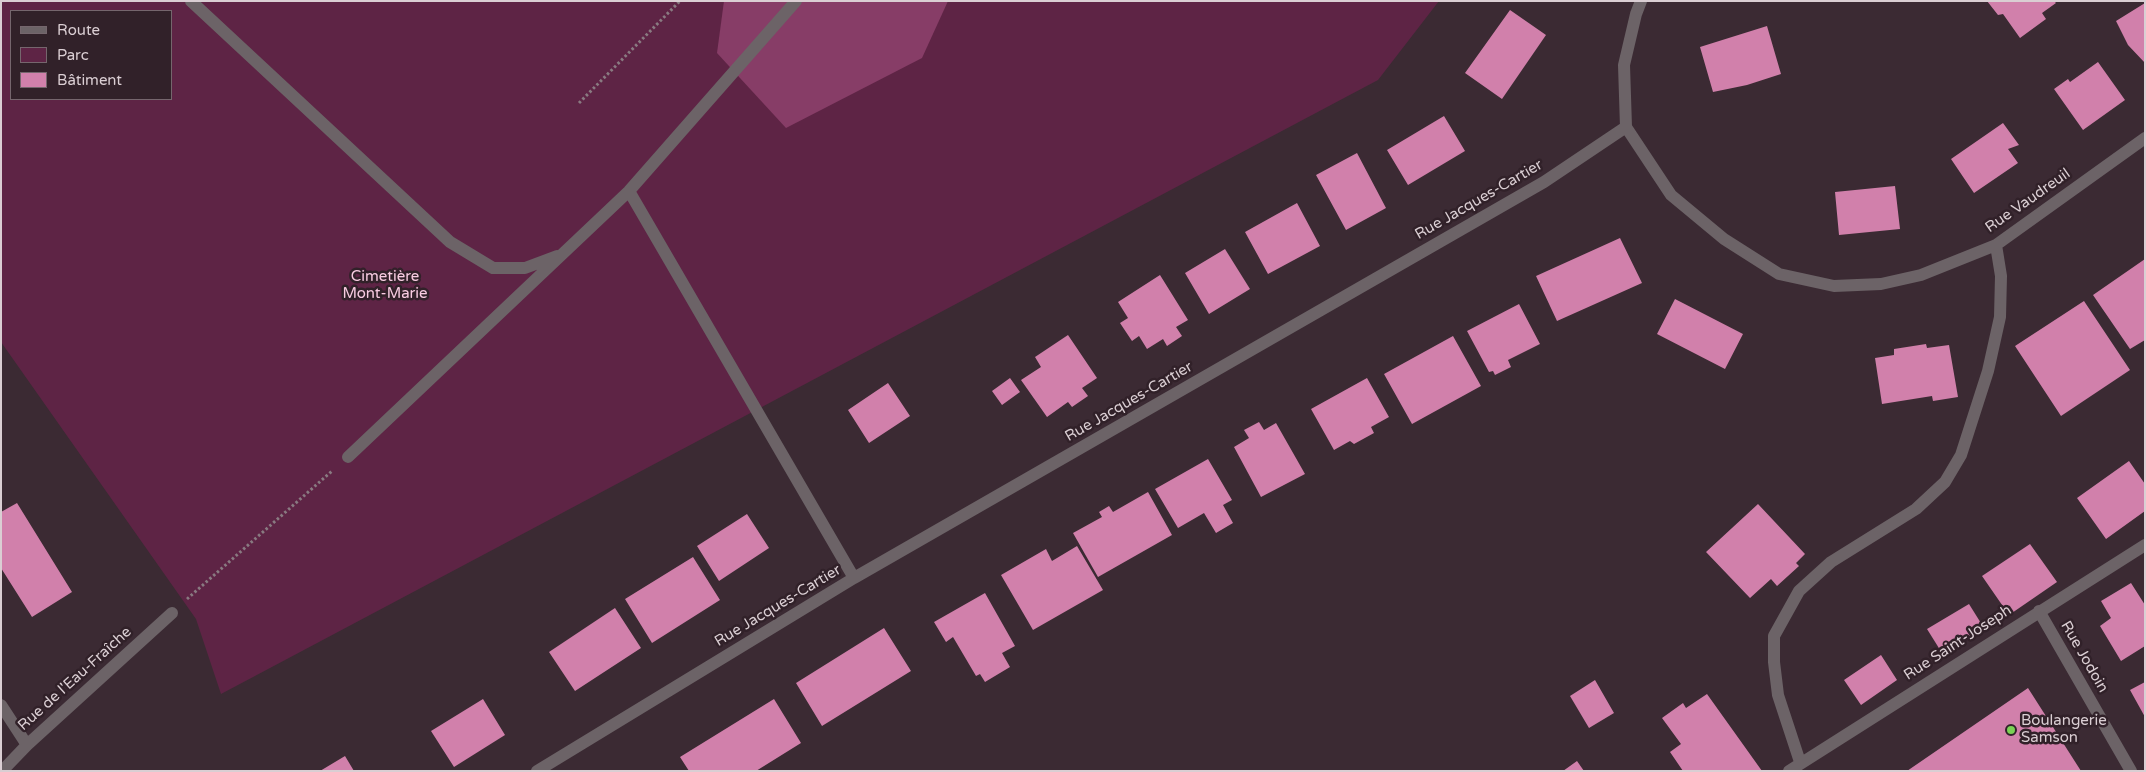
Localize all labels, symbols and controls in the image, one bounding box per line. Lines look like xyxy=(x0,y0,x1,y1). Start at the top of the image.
legend xyxy=(10,10,172,100)
text: Route xyxy=(57,21,100,39)
text: Parc xyxy=(57,46,89,64)
text: Bâtiment xyxy=(57,71,122,89)
street label: Rue Jacques-Cartier xyxy=(1412,156,1546,244)
street label: Rue Vaudreuil xyxy=(1982,165,2074,237)
park label: Cimetière Mont-Marie xyxy=(342,268,428,303)
street label: Rue Jacques-Cartier xyxy=(1062,358,1196,446)
street label: Rue Jacques-Cartier xyxy=(712,561,844,651)
street label: Rue Saint-Joseph xyxy=(1901,601,2015,685)
street label: Rue Jodoin xyxy=(2056,618,2112,696)
street label: Rue de l'Eau-Fraîche xyxy=(15,623,135,735)
place label: Boulangerie Samson xyxy=(2021,712,2107,747)
marker: Boulangerie Samson xyxy=(2005,724,2017,736)

